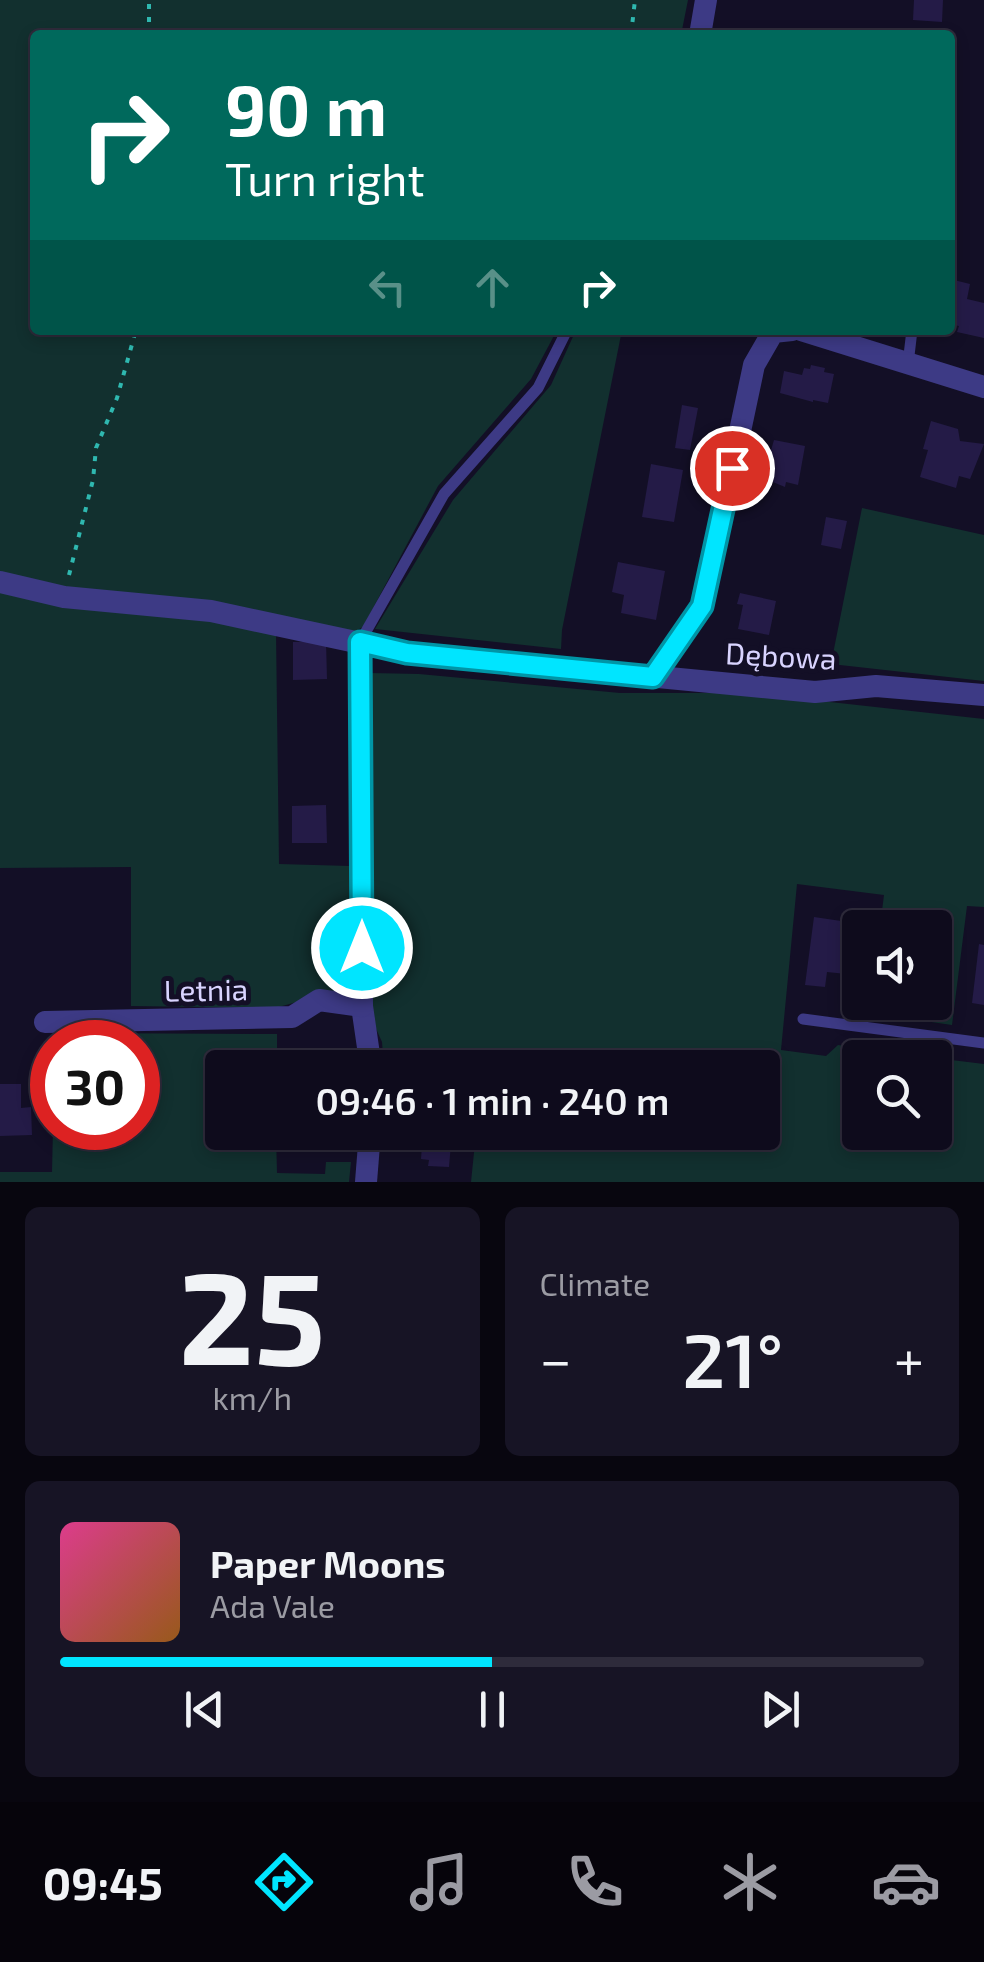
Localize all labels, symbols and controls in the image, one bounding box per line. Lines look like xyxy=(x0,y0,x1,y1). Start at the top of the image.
text: 90 m xyxy=(225,66,387,150)
icon: right xyxy=(60,70,190,200)
text: Turn right xyxy=(225,151,425,205)
icon: left xyxy=(360,260,415,315)
icon: ahead xyxy=(465,260,520,315)
icon: right xyxy=(570,260,625,315)
pin xyxy=(690,426,775,511)
icon: arrive xyxy=(705,441,760,496)
street label: Dębowa xyxy=(725,634,837,676)
position arrow xyxy=(310,896,414,1000)
map controls xyxy=(842,910,952,1150)
button: sound xyxy=(842,910,952,1020)
street label: Letnia xyxy=(164,970,248,1008)
speed limit sign: 30 xyxy=(30,1020,160,1150)
button: search xyxy=(842,1040,952,1150)
text: 09:46 · 1 min · 240 m xyxy=(316,1077,669,1123)
text: 25 xyxy=(179,1235,326,1391)
text: Climate xyxy=(540,1264,650,1302)
text: 21° xyxy=(682,1313,783,1403)
text: − xyxy=(540,1325,572,1391)
text: + xyxy=(894,1325,924,1391)
text: km/h xyxy=(213,1378,292,1416)
text: Paper Moons xyxy=(210,1540,446,1586)
text: Ada Vale xyxy=(210,1586,335,1624)
icon: previous xyxy=(177,1682,232,1737)
icon: pause xyxy=(465,1682,520,1737)
icon: next xyxy=(753,1682,808,1737)
icon: directions xyxy=(249,1847,319,1917)
icon: music xyxy=(404,1847,474,1917)
icon: phone xyxy=(560,1847,630,1917)
icon: climate xyxy=(715,1847,785,1917)
icon: car xyxy=(871,1847,941,1917)
text: 09:45 xyxy=(43,1855,163,1909)

